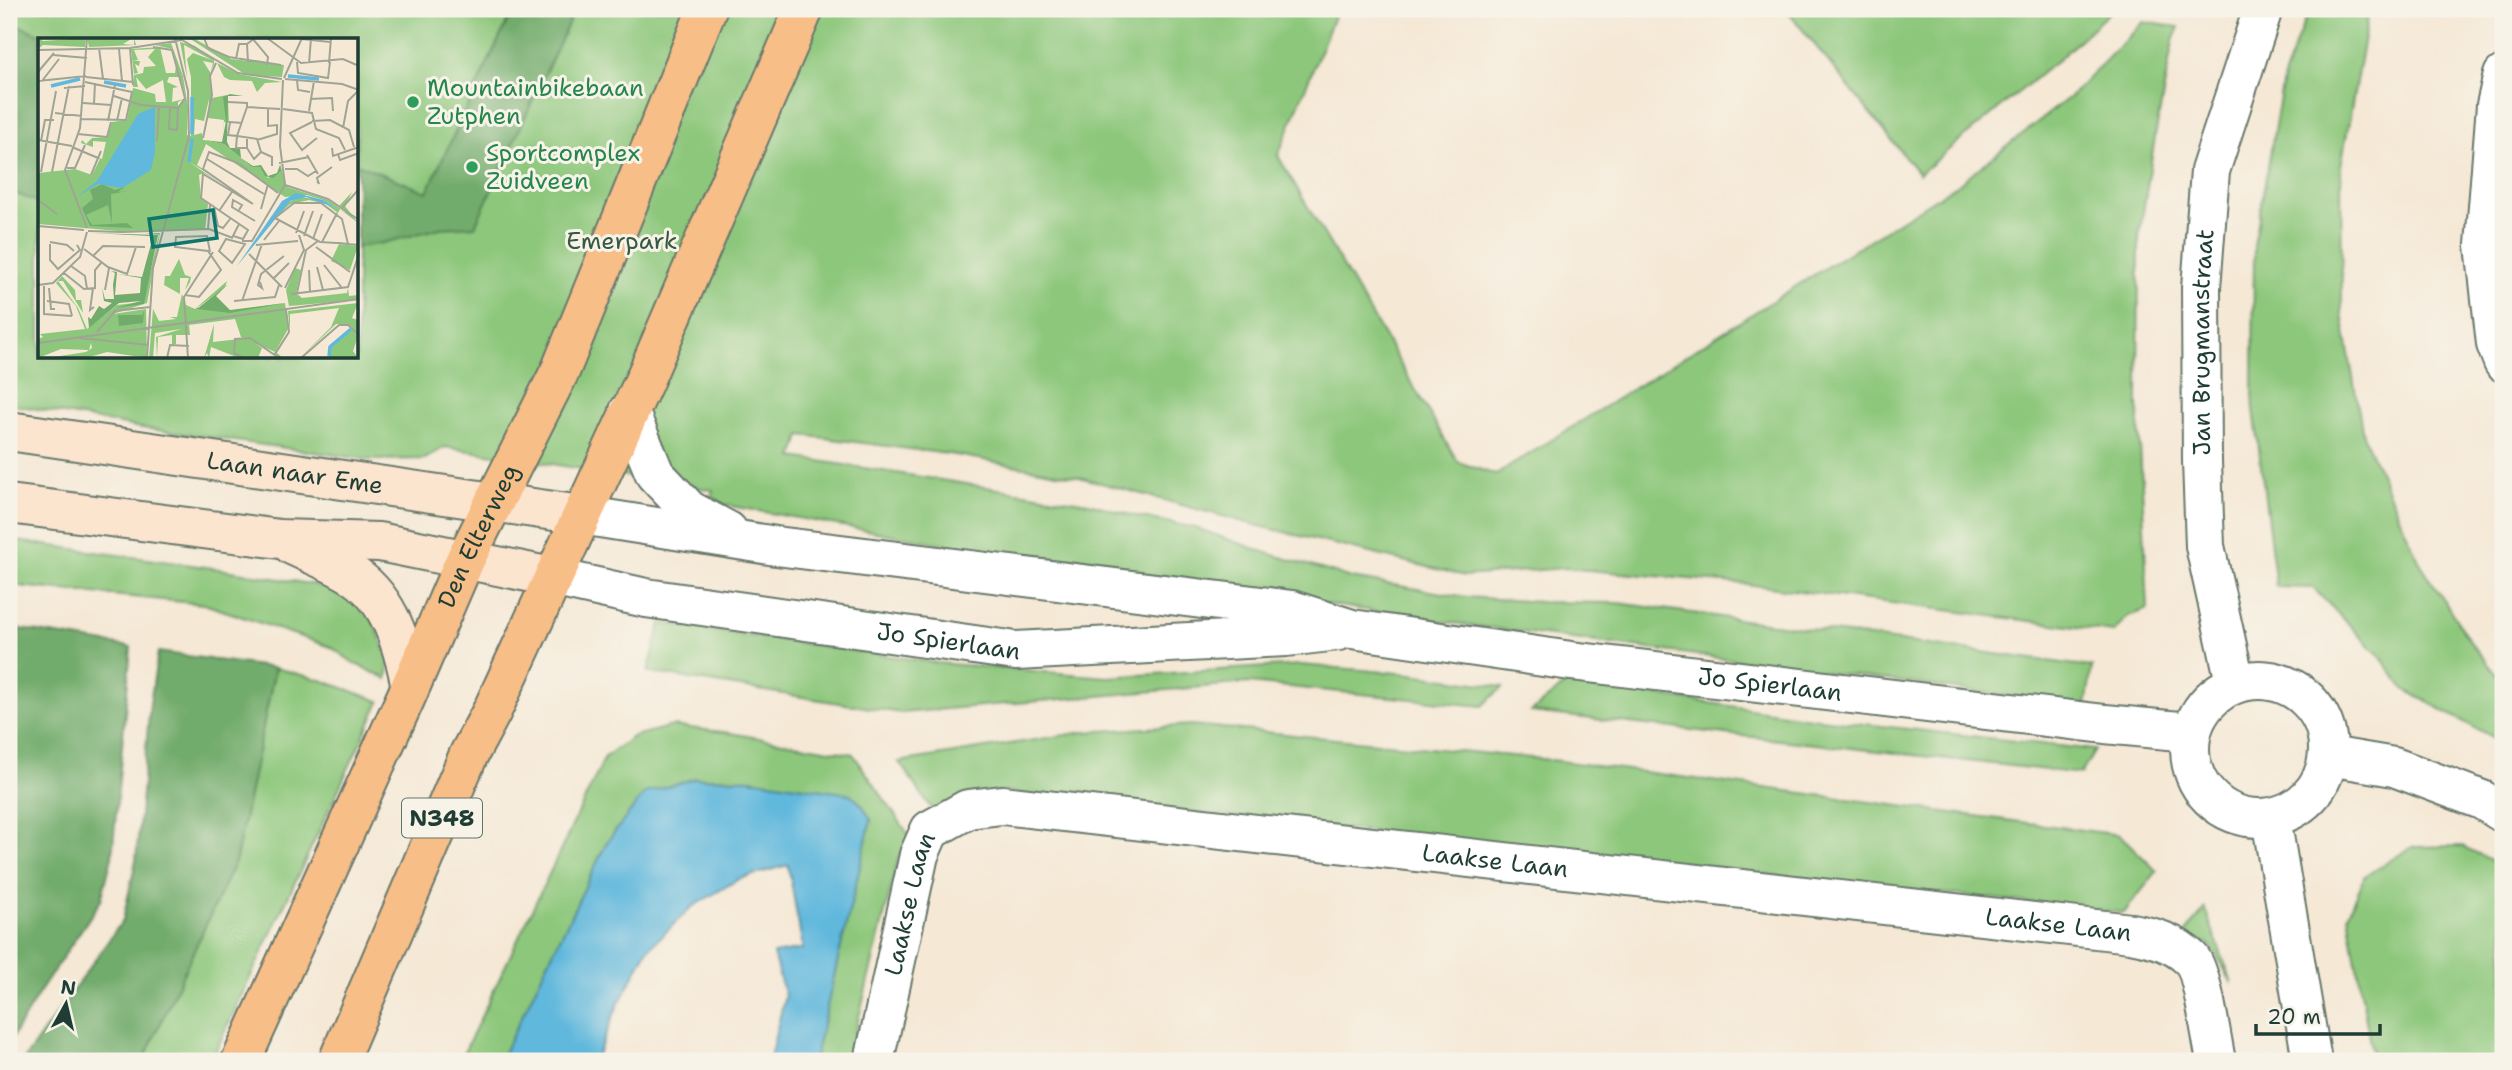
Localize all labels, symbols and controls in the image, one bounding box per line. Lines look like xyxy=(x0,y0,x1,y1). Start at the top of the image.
inset map xyxy=(38,38,359,359)
place label: Mountainbikebaan Zutphen xyxy=(427,72,644,132)
marker: Mountainbikebaan Zutphen xyxy=(405,94,421,110)
place label: Sportcomplex Zuidveen xyxy=(486,137,640,197)
marker: Sportcomplex Zuidveen xyxy=(464,159,480,175)
park label: Emerpark xyxy=(566,225,678,257)
street label: Jan Brugmanstraat xyxy=(2185,228,2221,456)
street label: Laan naar Eme xyxy=(205,444,385,502)
street label: Den Elterweg xyxy=(430,459,527,613)
street label: Jo Spierlaan xyxy=(875,615,1023,667)
street label: Jo Spierlaan xyxy=(1696,660,1844,709)
road number: N348 xyxy=(402,798,482,838)
street label: Laakse Laan xyxy=(877,827,943,979)
street label: Laakse Laan xyxy=(1420,837,1570,885)
street label: Laakse Laan xyxy=(1984,901,2133,949)
north arrow xyxy=(32,968,102,1038)
text: N xyxy=(59,974,77,1001)
scale bar xyxy=(2256,993,2381,1037)
text: 20 m xyxy=(2267,1003,2321,1031)

